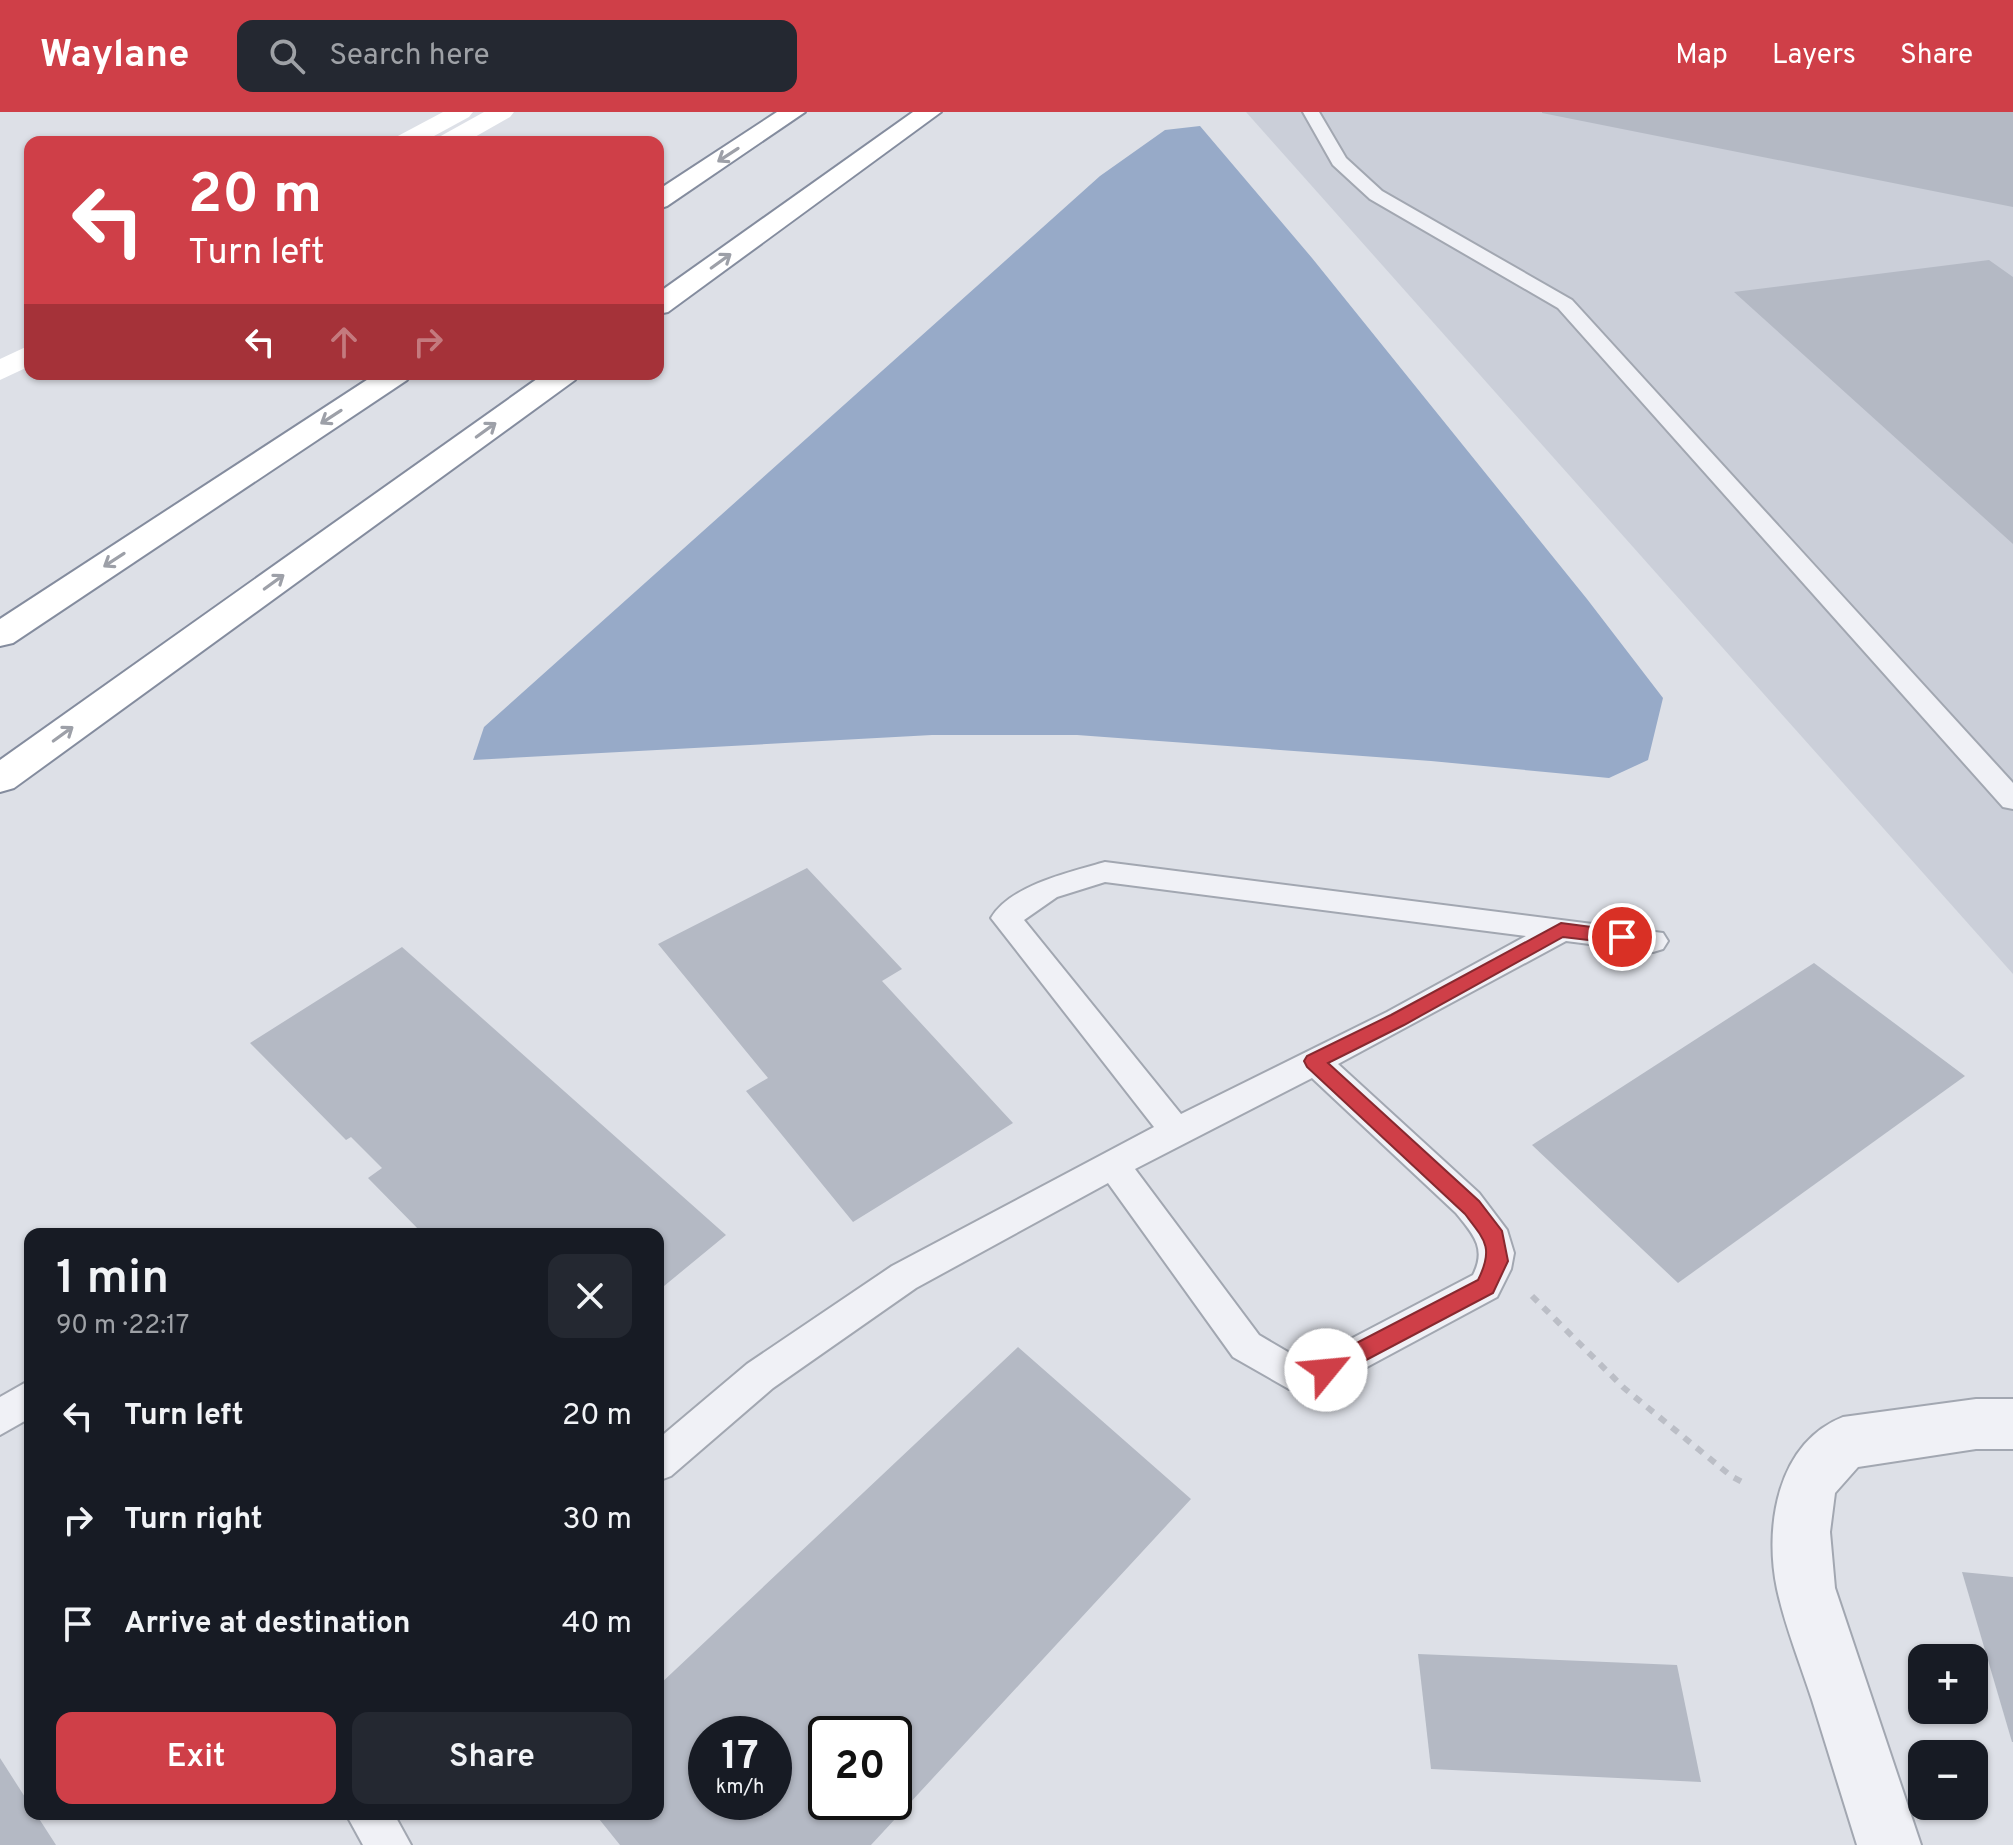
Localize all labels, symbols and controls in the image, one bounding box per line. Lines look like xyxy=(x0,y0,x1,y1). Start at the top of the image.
search box xyxy=(237,20,797,92)
text: Waylane xyxy=(40,32,189,81)
icon: search xyxy=(265,34,309,78)
text: Search here xyxy=(329,38,490,75)
text: Map xyxy=(1675,38,1728,74)
text: Layers xyxy=(1772,38,1856,74)
text: Share xyxy=(1900,38,1973,74)
one-way arrow xyxy=(717,147,739,163)
text: 20 m xyxy=(188,162,322,232)
icon: left xyxy=(56,168,160,272)
text: Turn left xyxy=(188,231,325,277)
one-way arrow xyxy=(710,253,732,269)
icon: left xyxy=(238,320,282,364)
icon: ahead xyxy=(322,320,366,364)
icon: right xyxy=(406,320,450,364)
one-way arrow xyxy=(320,409,342,425)
one-way arrow xyxy=(474,422,496,438)
one-way arrow xyxy=(103,552,125,569)
one-way arrow xyxy=(263,574,285,590)
one-way arrow xyxy=(52,726,74,742)
pin xyxy=(1588,903,1656,971)
icon: arrive xyxy=(1600,915,1644,959)
text: 1 min xyxy=(56,1250,169,1310)
button: close xyxy=(548,1254,632,1338)
text: 90 m · 22:17 xyxy=(56,1310,189,1343)
position arrow xyxy=(1284,1328,1368,1412)
icon: left xyxy=(56,1394,100,1438)
text: Turn left xyxy=(124,1398,244,1435)
text: 20 m xyxy=(562,1398,632,1435)
icon: right xyxy=(56,1498,100,1542)
text: Turn right xyxy=(124,1502,262,1539)
text: 30 m xyxy=(563,1502,632,1539)
icon: arrive xyxy=(56,1602,100,1646)
text: Arrive at destination xyxy=(124,1606,410,1643)
text: 40 m xyxy=(562,1606,632,1643)
map controls xyxy=(1908,1644,1988,1820)
button: + xyxy=(1908,1644,1988,1724)
button: Exit xyxy=(56,1712,336,1804)
button: Share xyxy=(352,1712,632,1804)
speed limit sign: 20 xyxy=(808,1716,912,1820)
text: 17 xyxy=(721,1733,759,1783)
button: − xyxy=(1908,1740,1988,1820)
text: km/h xyxy=(716,1775,764,1801)

